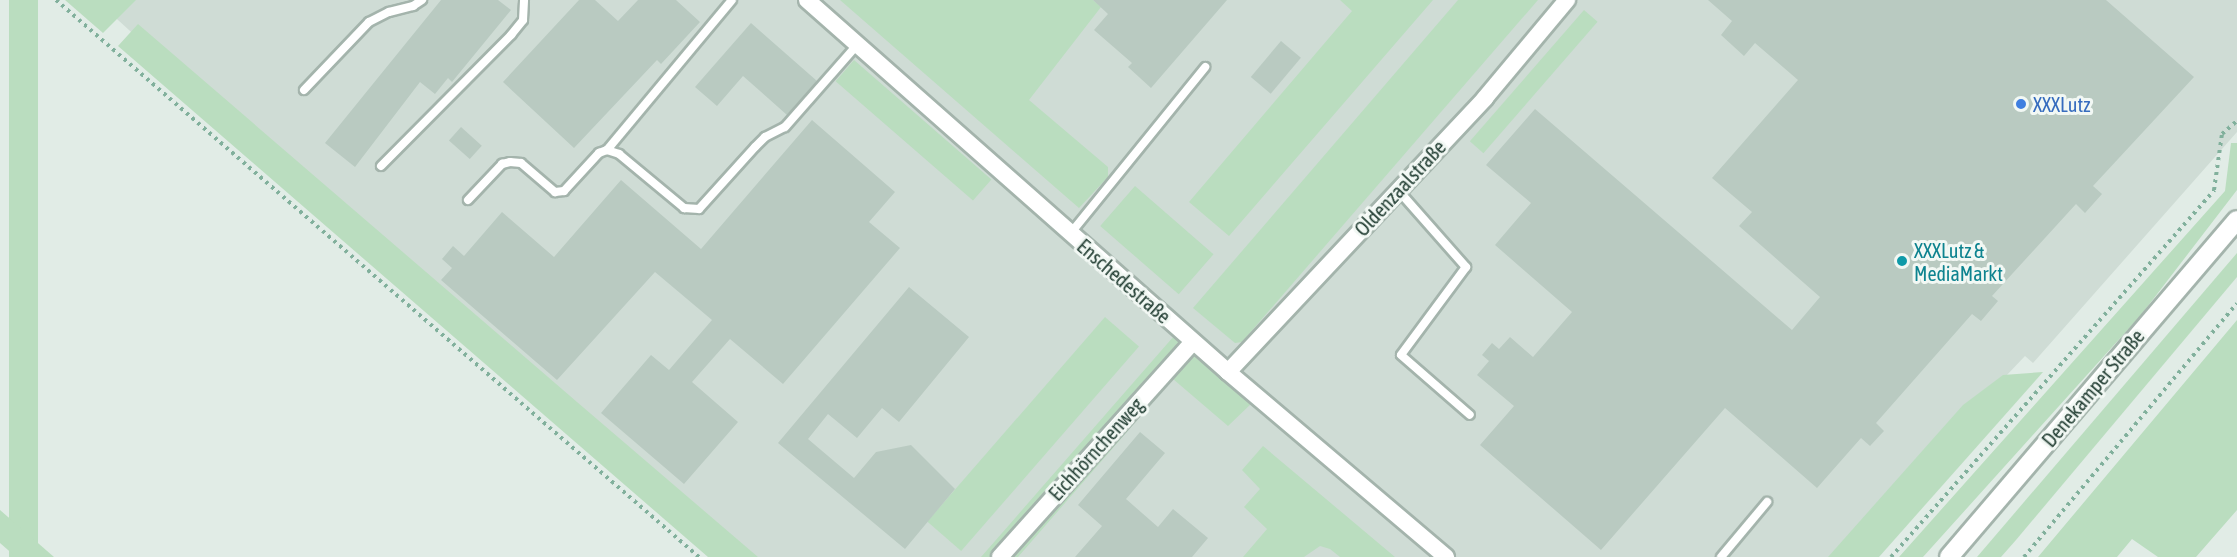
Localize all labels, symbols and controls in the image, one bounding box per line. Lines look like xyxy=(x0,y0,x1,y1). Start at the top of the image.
place label: XXXLutz xyxy=(2033,92,2090,116)
marker: XXXLutz xyxy=(2014,97,2028,111)
street label: Oldenzaalstraße xyxy=(1350,135,1450,241)
street label: Enschedestraße xyxy=(1072,234,1176,328)
place label: XXXLutz & MediaMarkt xyxy=(1914,238,2003,285)
marker: XXXLutz & MediaMarkt xyxy=(1895,254,1909,268)
street label: Denekamper Straße xyxy=(2037,324,2149,452)
street label: Eichhörnchenweg xyxy=(1044,393,1148,505)

